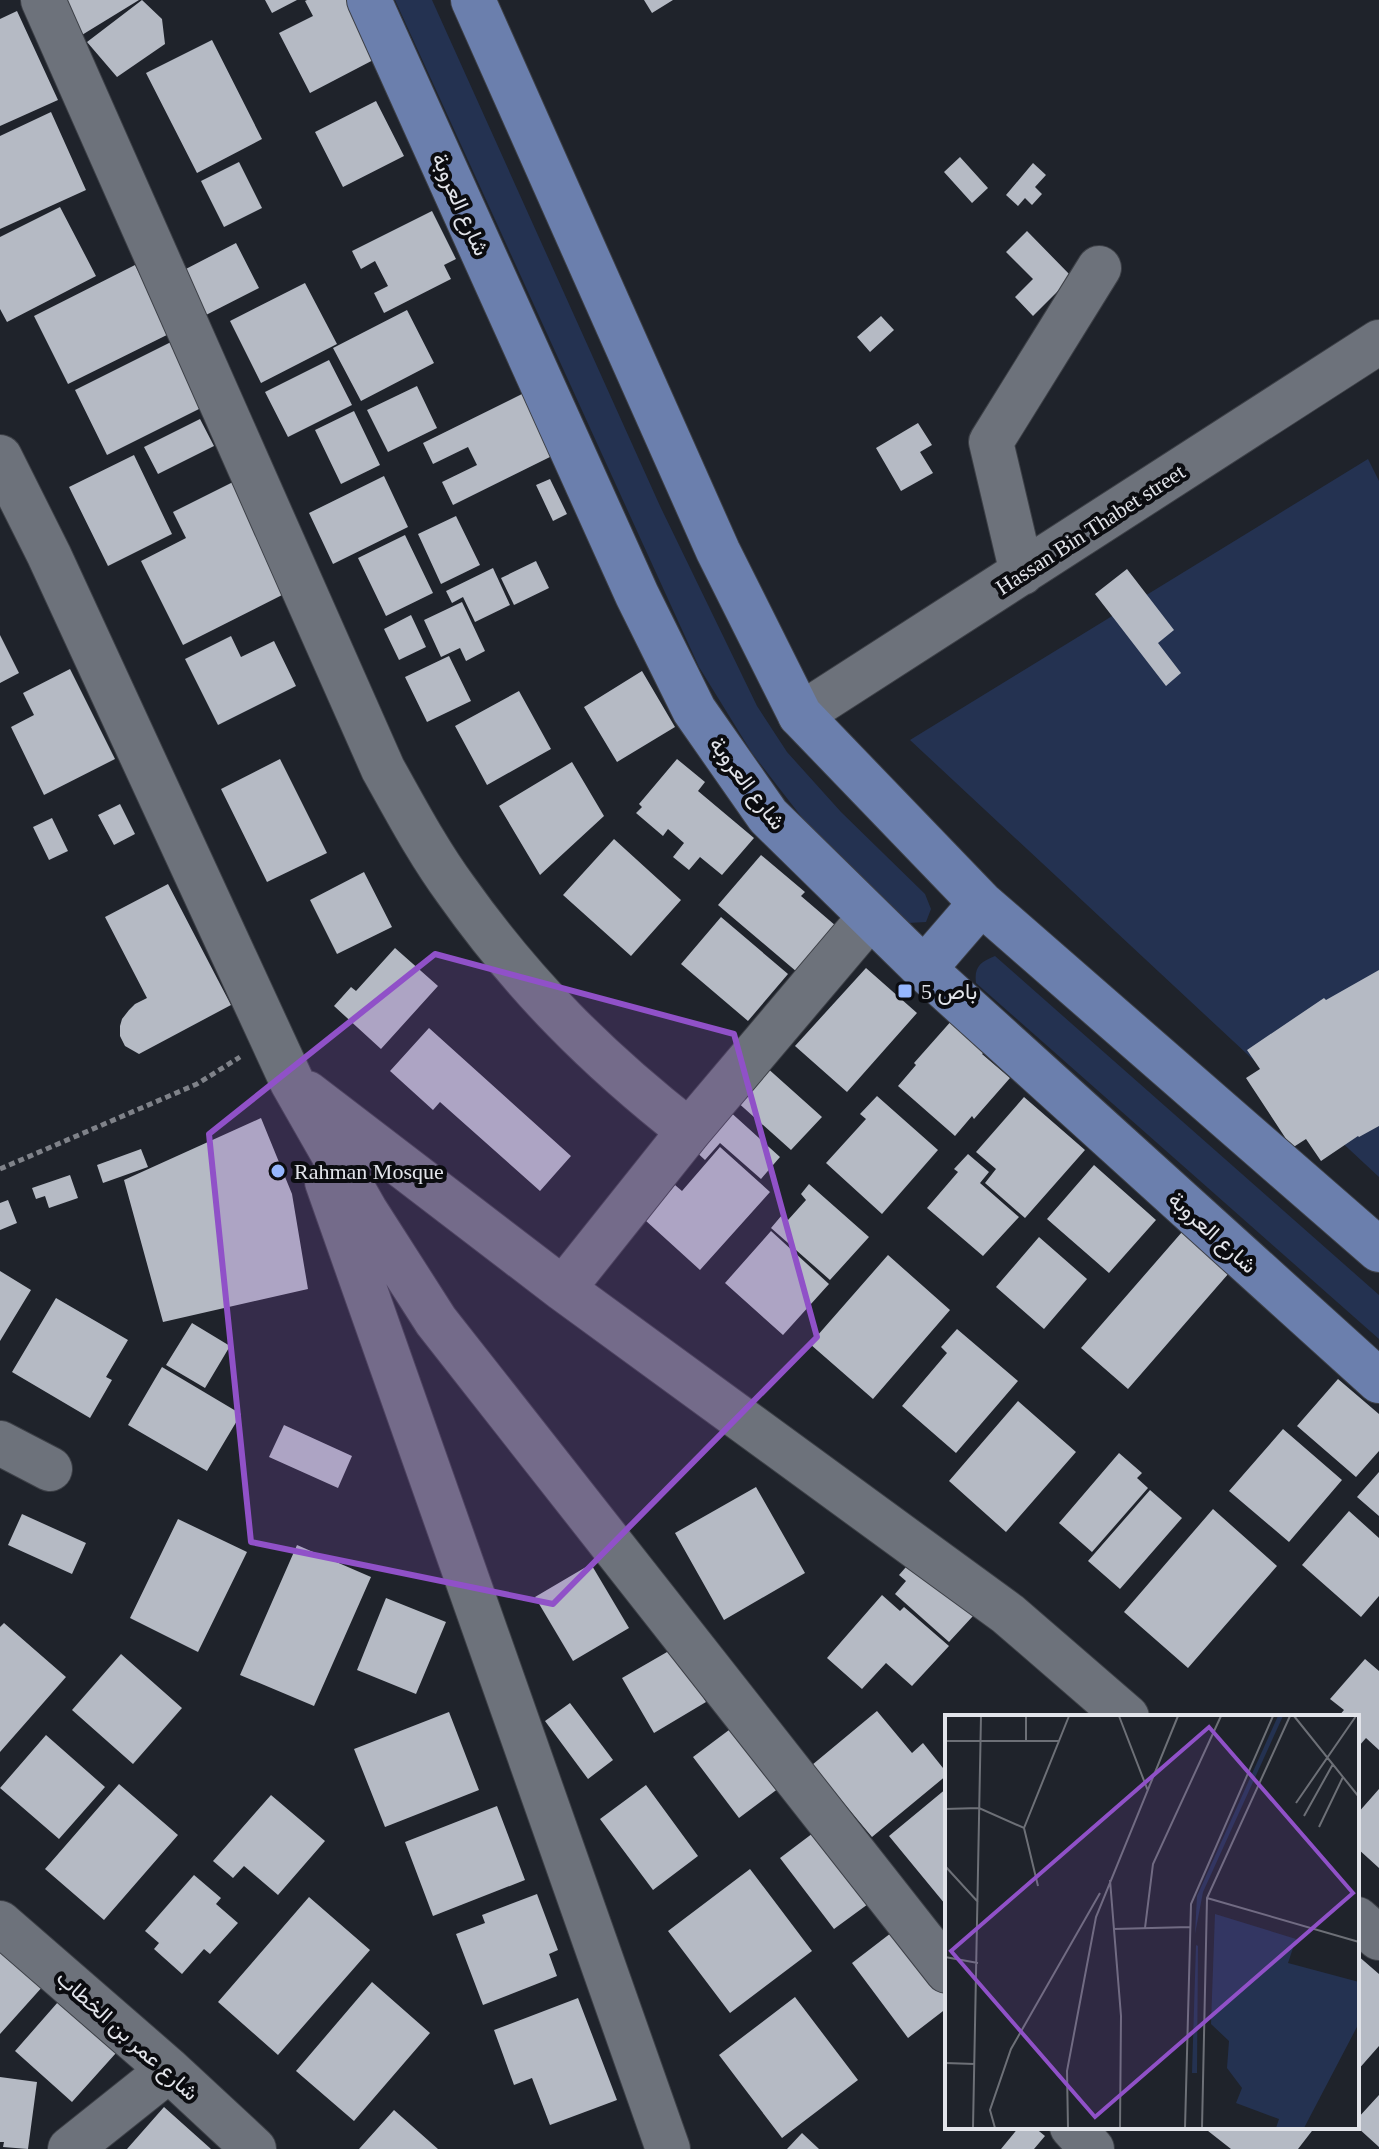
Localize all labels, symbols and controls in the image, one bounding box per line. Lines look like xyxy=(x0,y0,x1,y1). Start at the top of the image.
street label: شارع العروبة xyxy=(425,149,494,260)
street label: Hassan Bin Thabet street xyxy=(991,459,1189,600)
street label: شارع العروبة xyxy=(703,732,791,836)
place label: باص 5 xyxy=(921,979,977,1005)
marker: باص 5 xyxy=(896,982,914,1000)
place label: Rahman Mosque xyxy=(294,1159,444,1184)
marker: Rahman Mosque xyxy=(269,1162,287,1180)
street label: شارع العروبة xyxy=(1162,1186,1262,1280)
inset map xyxy=(945,1715,1359,2129)
street label: شارع عمر بن الخطاب xyxy=(50,1965,204,2107)

